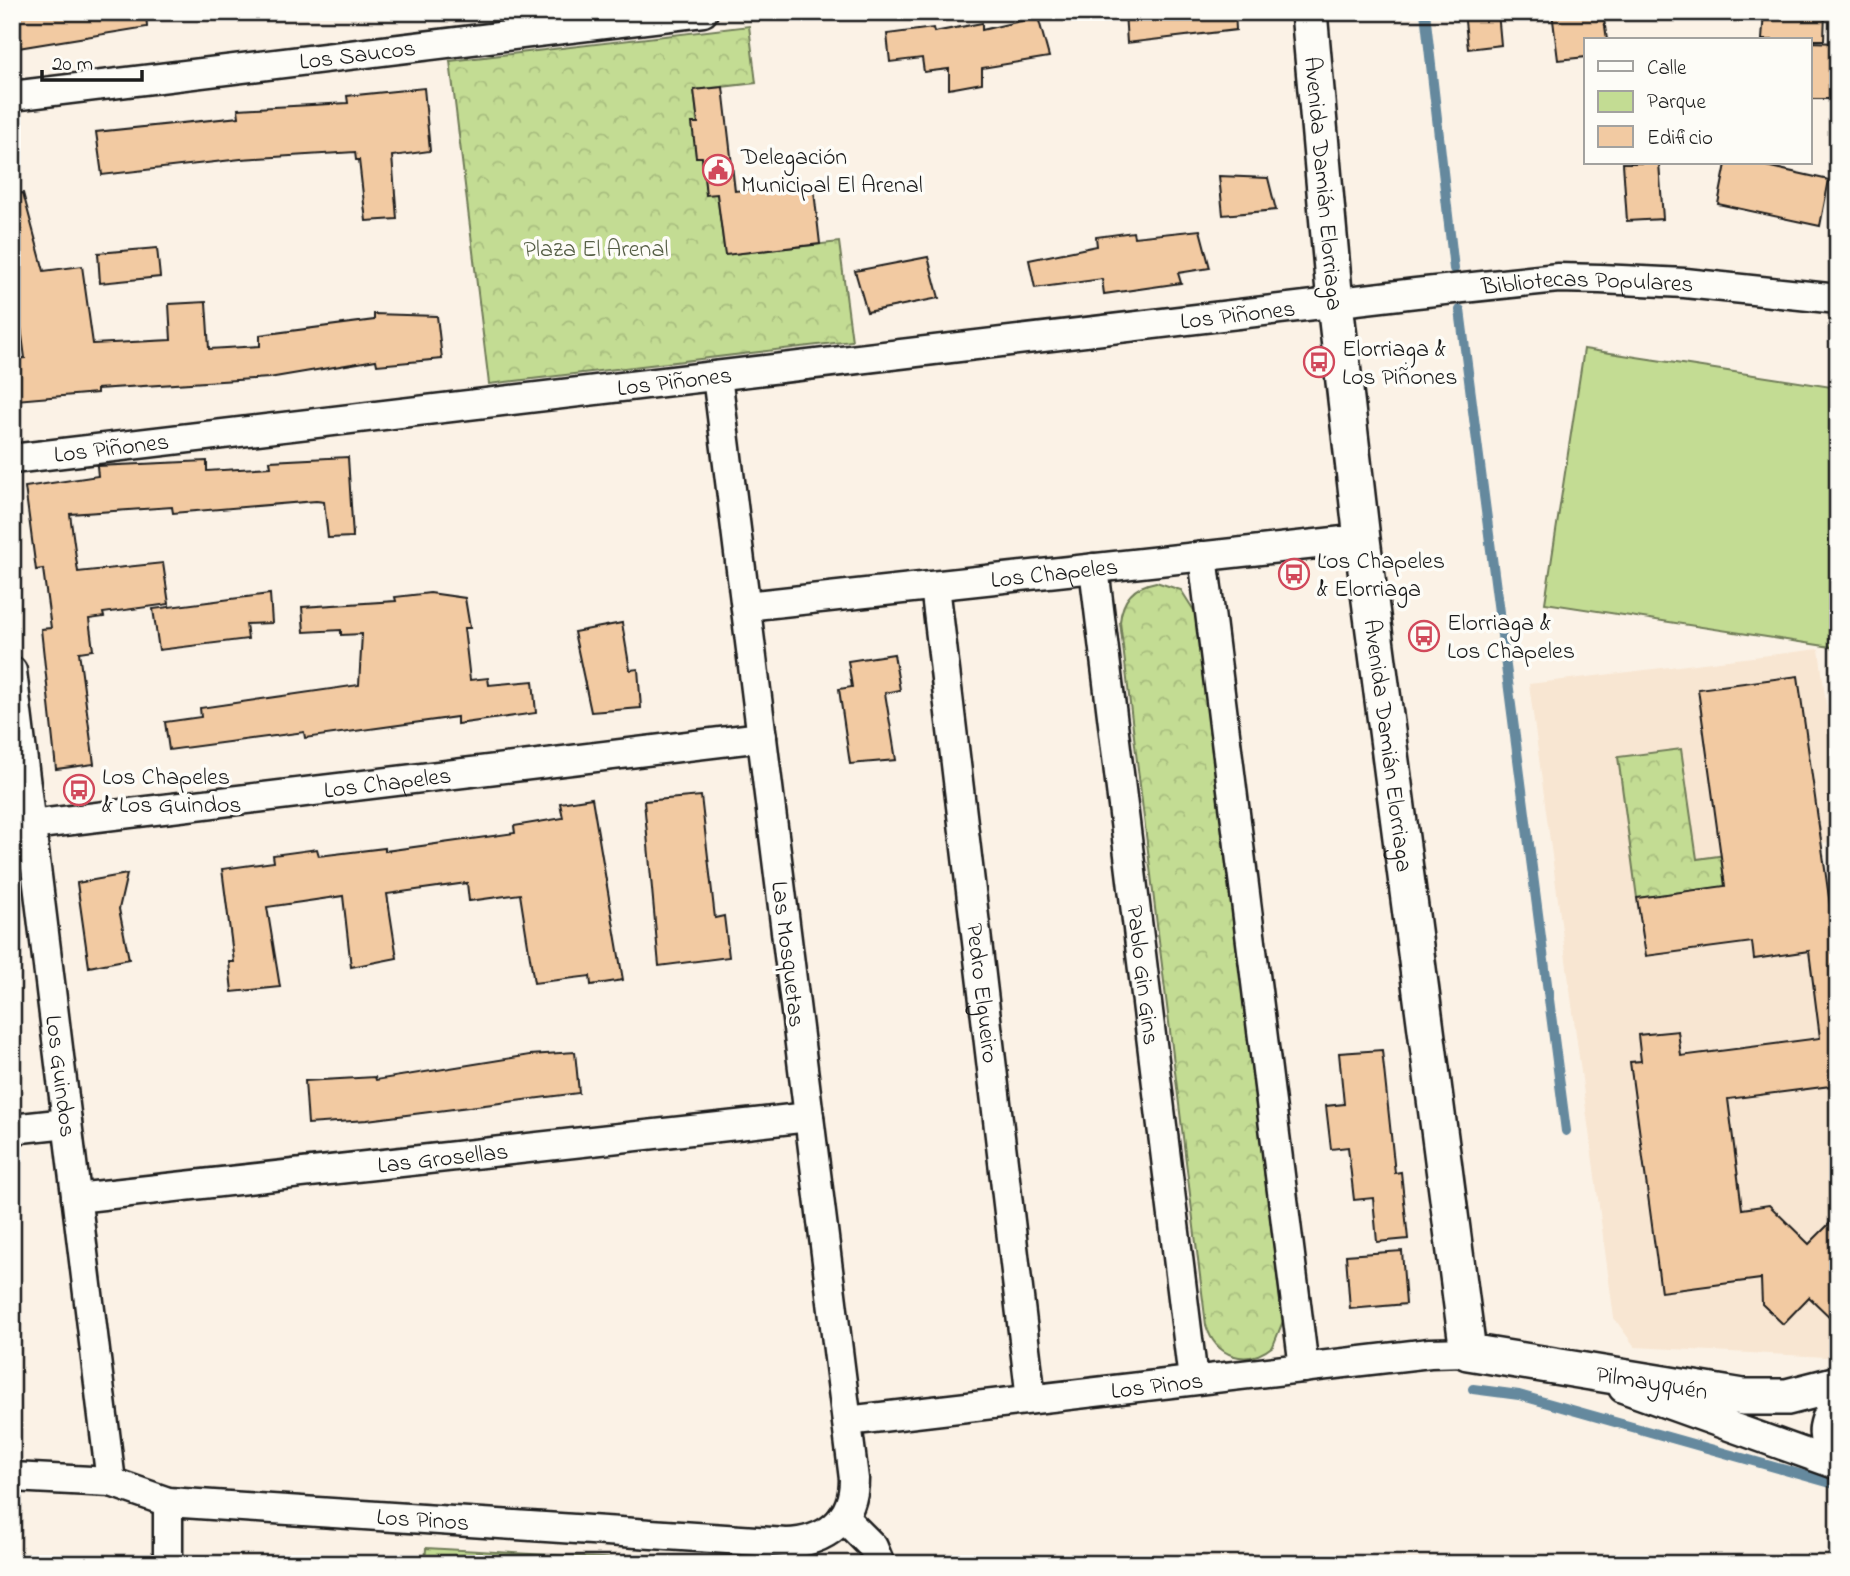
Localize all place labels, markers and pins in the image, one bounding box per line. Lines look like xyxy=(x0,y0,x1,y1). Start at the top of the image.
place label: Delegación Municipal El Arenal xyxy=(740,141,923,204)
public building icon: Delegación Municipal El Arenal xyxy=(701,153,735,187)
place label: Elorriaga & Los Piñones xyxy=(1342,333,1457,396)
bus stop icon: Elorriaga & Los Piñones xyxy=(1302,345,1336,379)
place label: Los Chapeles & Elorriaga xyxy=(1317,545,1445,608)
bus stop icon: Los Chapeles & Elorriaga xyxy=(1277,557,1311,591)
place label: Elorriaga & Los Chapeles xyxy=(1447,607,1575,670)
bus stop icon: Elorriaga & Los Chapeles xyxy=(1407,619,1441,653)
place label: Los Chapeles & Los Guindos xyxy=(102,761,242,824)
bus stop icon: Los Chapeles & Los Guindos xyxy=(62,773,96,807)

